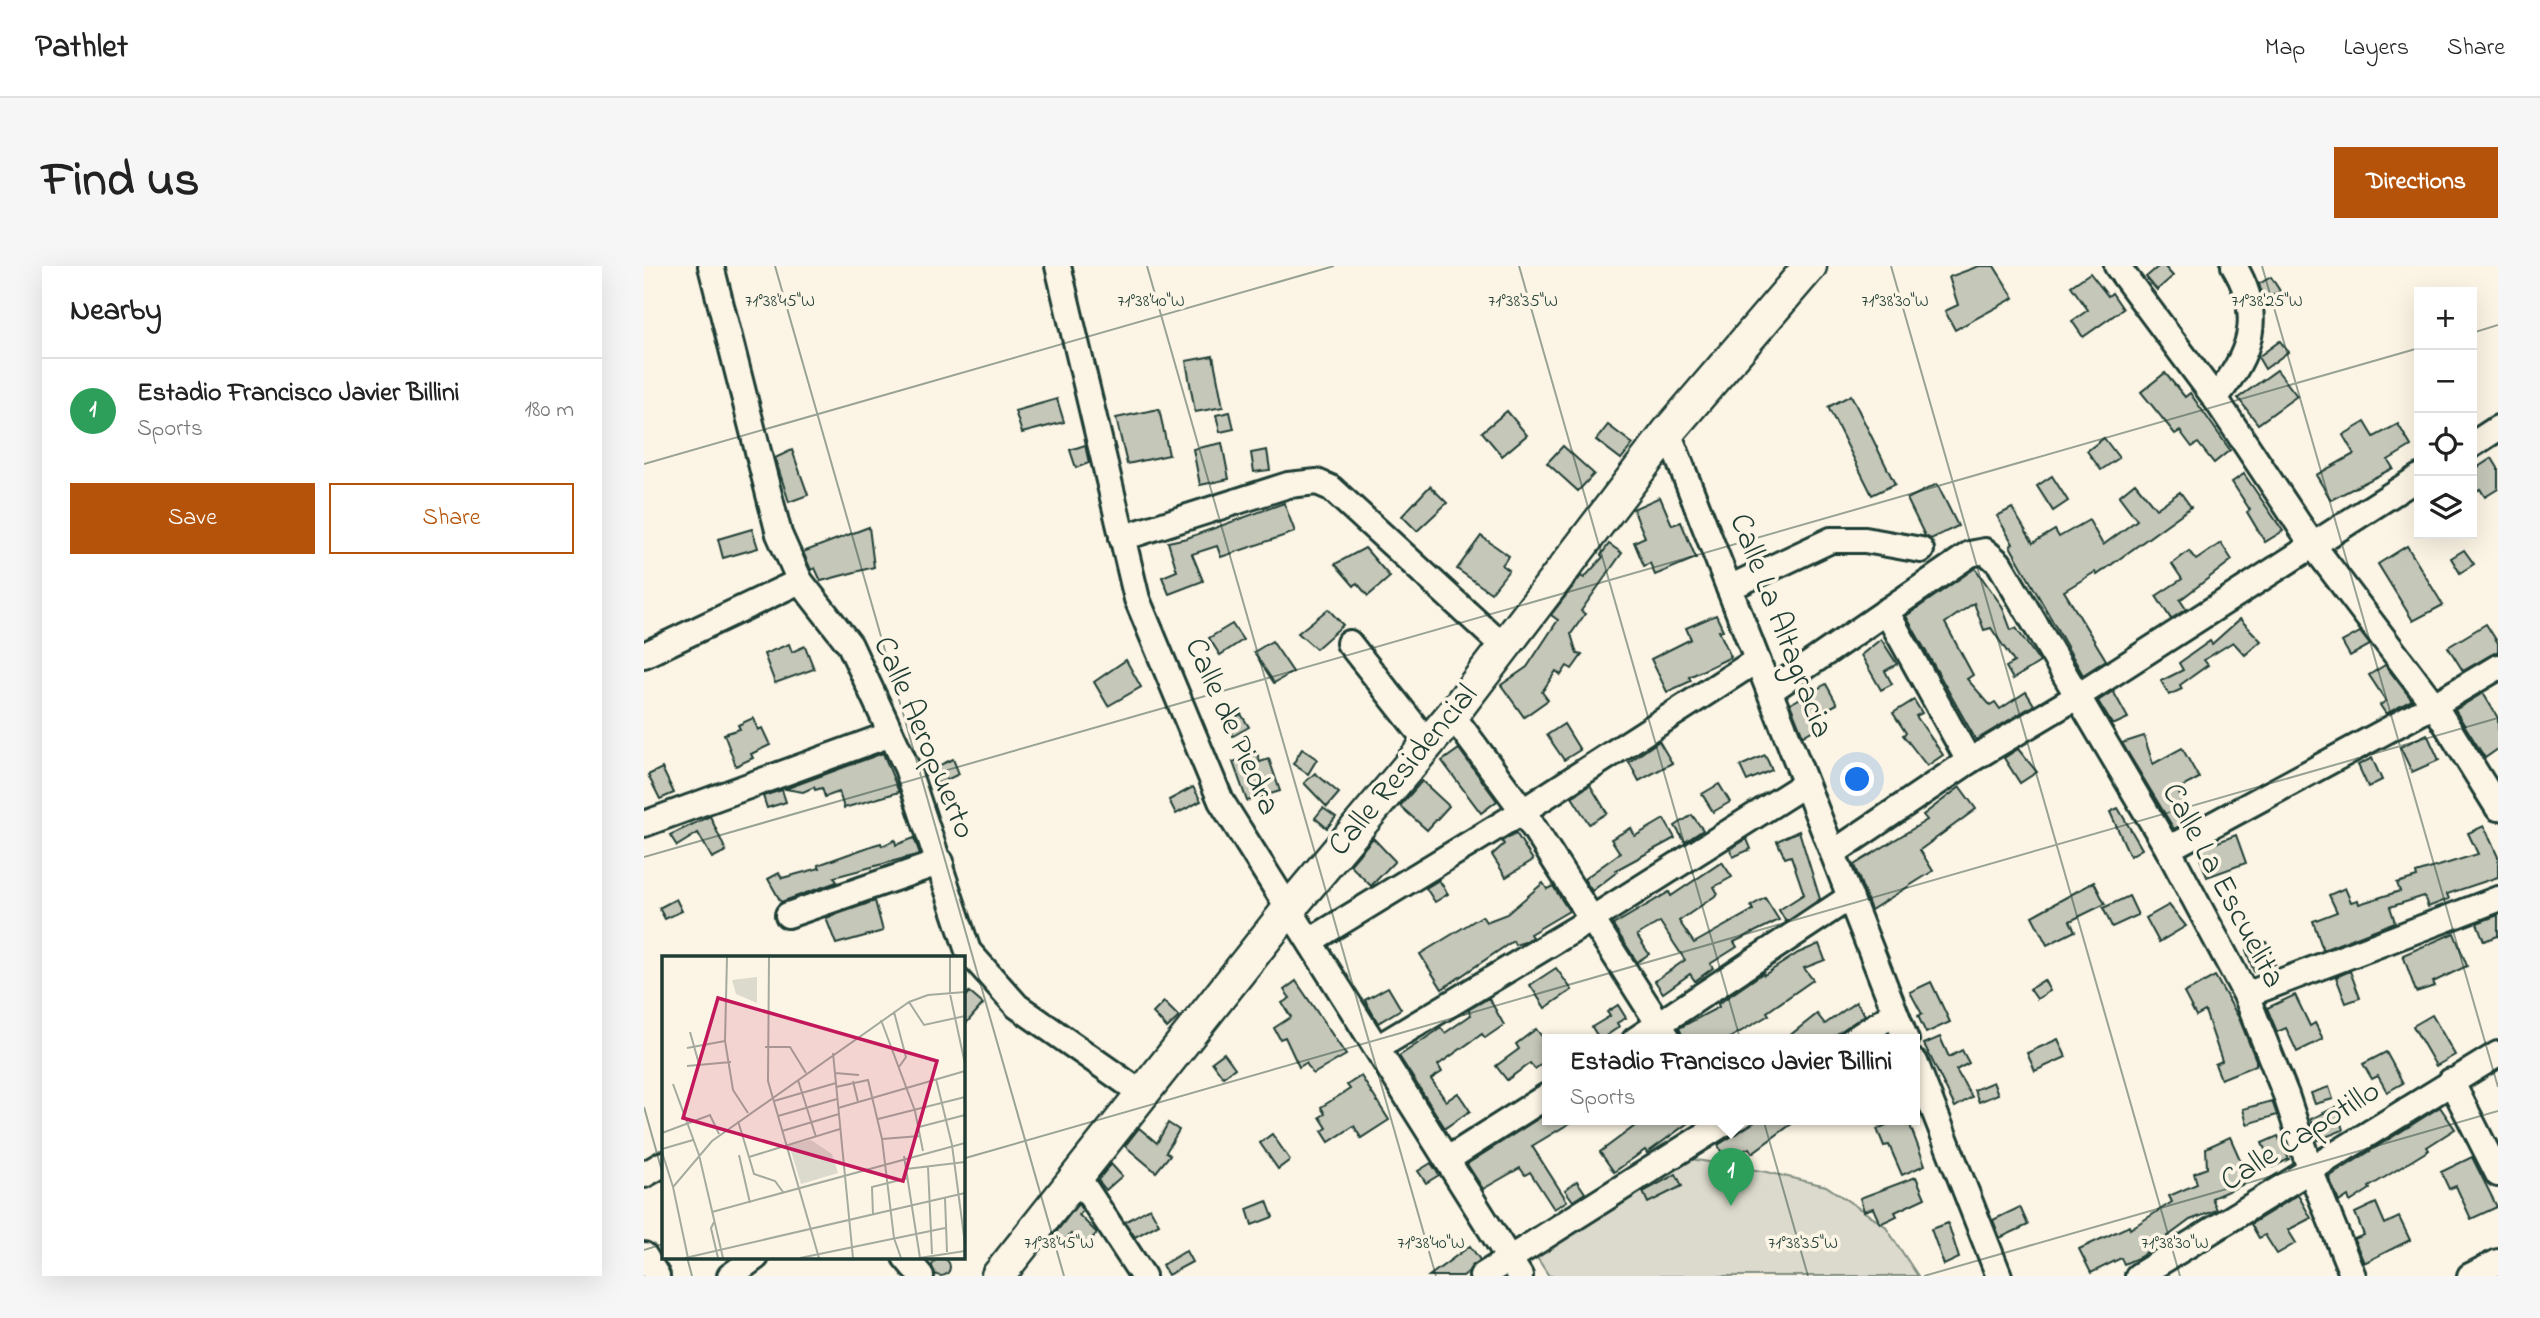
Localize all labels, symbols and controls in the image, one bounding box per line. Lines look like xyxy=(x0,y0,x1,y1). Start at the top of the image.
text: Pathlet xyxy=(35,24,128,72)
text: Map xyxy=(2265,31,2305,66)
text: Layers xyxy=(2343,31,2409,66)
text: Share xyxy=(2447,31,2505,66)
text: Find us xyxy=(42,146,199,218)
button: Directions xyxy=(2334,147,2498,218)
map controls xyxy=(2414,287,2477,539)
button: + xyxy=(2414,287,2477,350)
text: 71°38'45"W xyxy=(745,289,815,315)
text: 71°38'40"W xyxy=(1117,289,1185,315)
text: 71°38'35"W xyxy=(1488,289,1558,315)
text: 71°38'30"W xyxy=(1861,289,1929,315)
text: 71°38'25"W xyxy=(2231,289,2303,315)
text: Nearby xyxy=(70,290,162,334)
button: − xyxy=(2414,350,2477,413)
text: Estadio Francisco Javier Billini xyxy=(137,375,460,413)
text: 1 xyxy=(89,394,97,427)
text: 180 m xyxy=(525,394,574,427)
text: Sports xyxy=(137,413,203,446)
button: locate xyxy=(2414,413,2477,476)
button: layers xyxy=(2414,476,2477,539)
button: Save xyxy=(70,483,315,554)
button: Share xyxy=(329,483,574,554)
street label: Calle La Altagracia xyxy=(1716,507,1844,745)
street label: Calle Aeropuerto xyxy=(859,629,987,847)
street label: Calle de Piedra xyxy=(1171,631,1291,823)
street label: Calle Residencial xyxy=(1318,674,1490,868)
your location xyxy=(1840,762,1874,796)
street label: Calle La Escuelita xyxy=(2148,775,2296,997)
inset map xyxy=(662,956,964,1258)
popup xyxy=(1542,1034,1920,1125)
text: Estadio Francisco Javier Billini xyxy=(1570,1044,1892,1082)
street label: Calle Capotillo xyxy=(2212,1069,2390,1205)
text: Sports xyxy=(1570,1082,1636,1115)
pin: 1 xyxy=(1708,1148,1754,1206)
text: 71°38'45"W xyxy=(1024,1231,1094,1257)
text: 71°38'40"W xyxy=(1397,1231,1465,1257)
text: 71°38'35"W xyxy=(1768,1231,1838,1257)
text: 71°38'30"W xyxy=(2141,1231,2209,1257)

